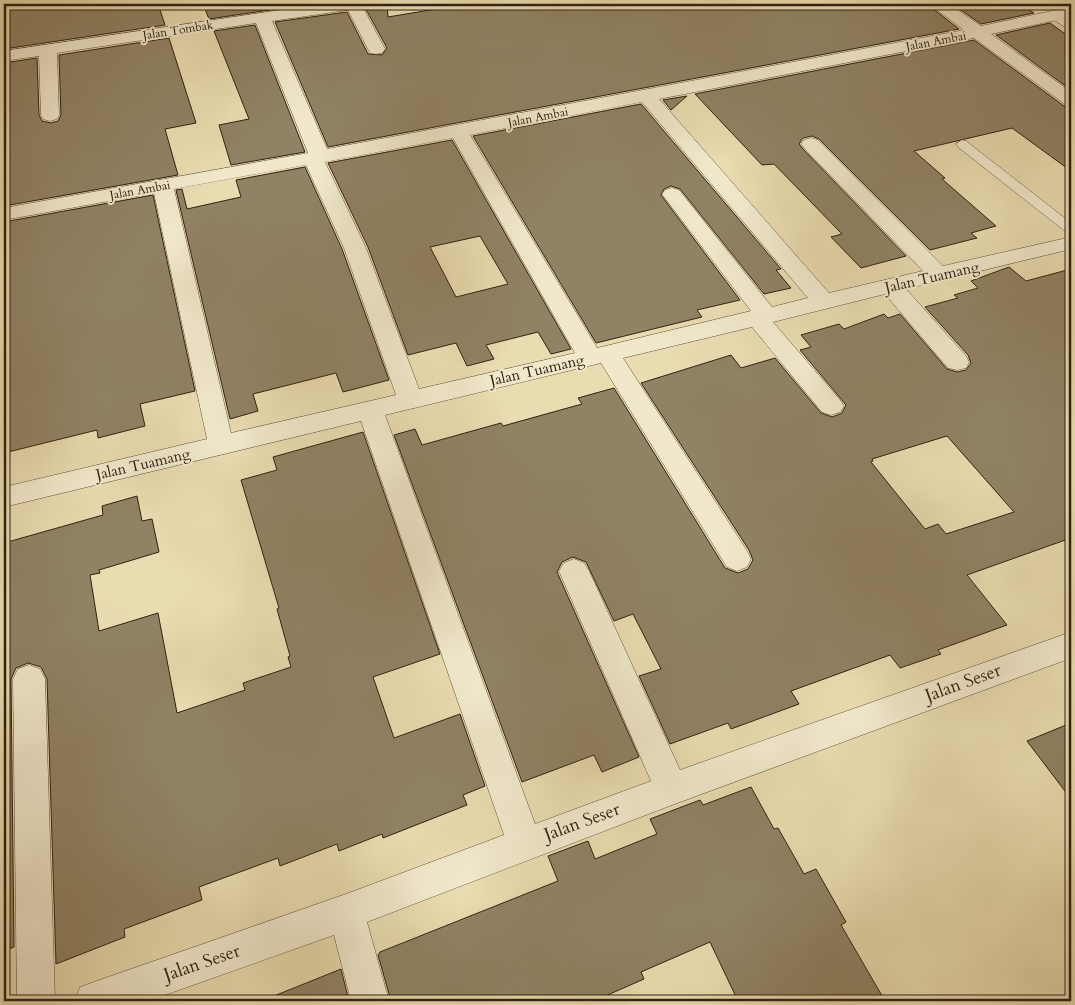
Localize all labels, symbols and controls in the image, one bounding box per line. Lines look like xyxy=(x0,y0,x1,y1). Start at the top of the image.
street label: Jalan Tombak xyxy=(140,16,215,44)
street label: Jalan Ambai xyxy=(902,27,968,55)
street label: Jalan Ambai xyxy=(504,103,570,131)
street label: Jalan Ambai xyxy=(106,177,172,204)
street label: Jalan Tuamang xyxy=(881,256,982,298)
street label: Jalan Tuamang xyxy=(486,349,587,391)
street label: Jalan Tuamang xyxy=(92,443,193,485)
street label: Jalan Seser xyxy=(919,658,1005,709)
street label: Jalan Seser xyxy=(538,797,624,848)
street label: Jalan Seser xyxy=(158,938,244,989)

